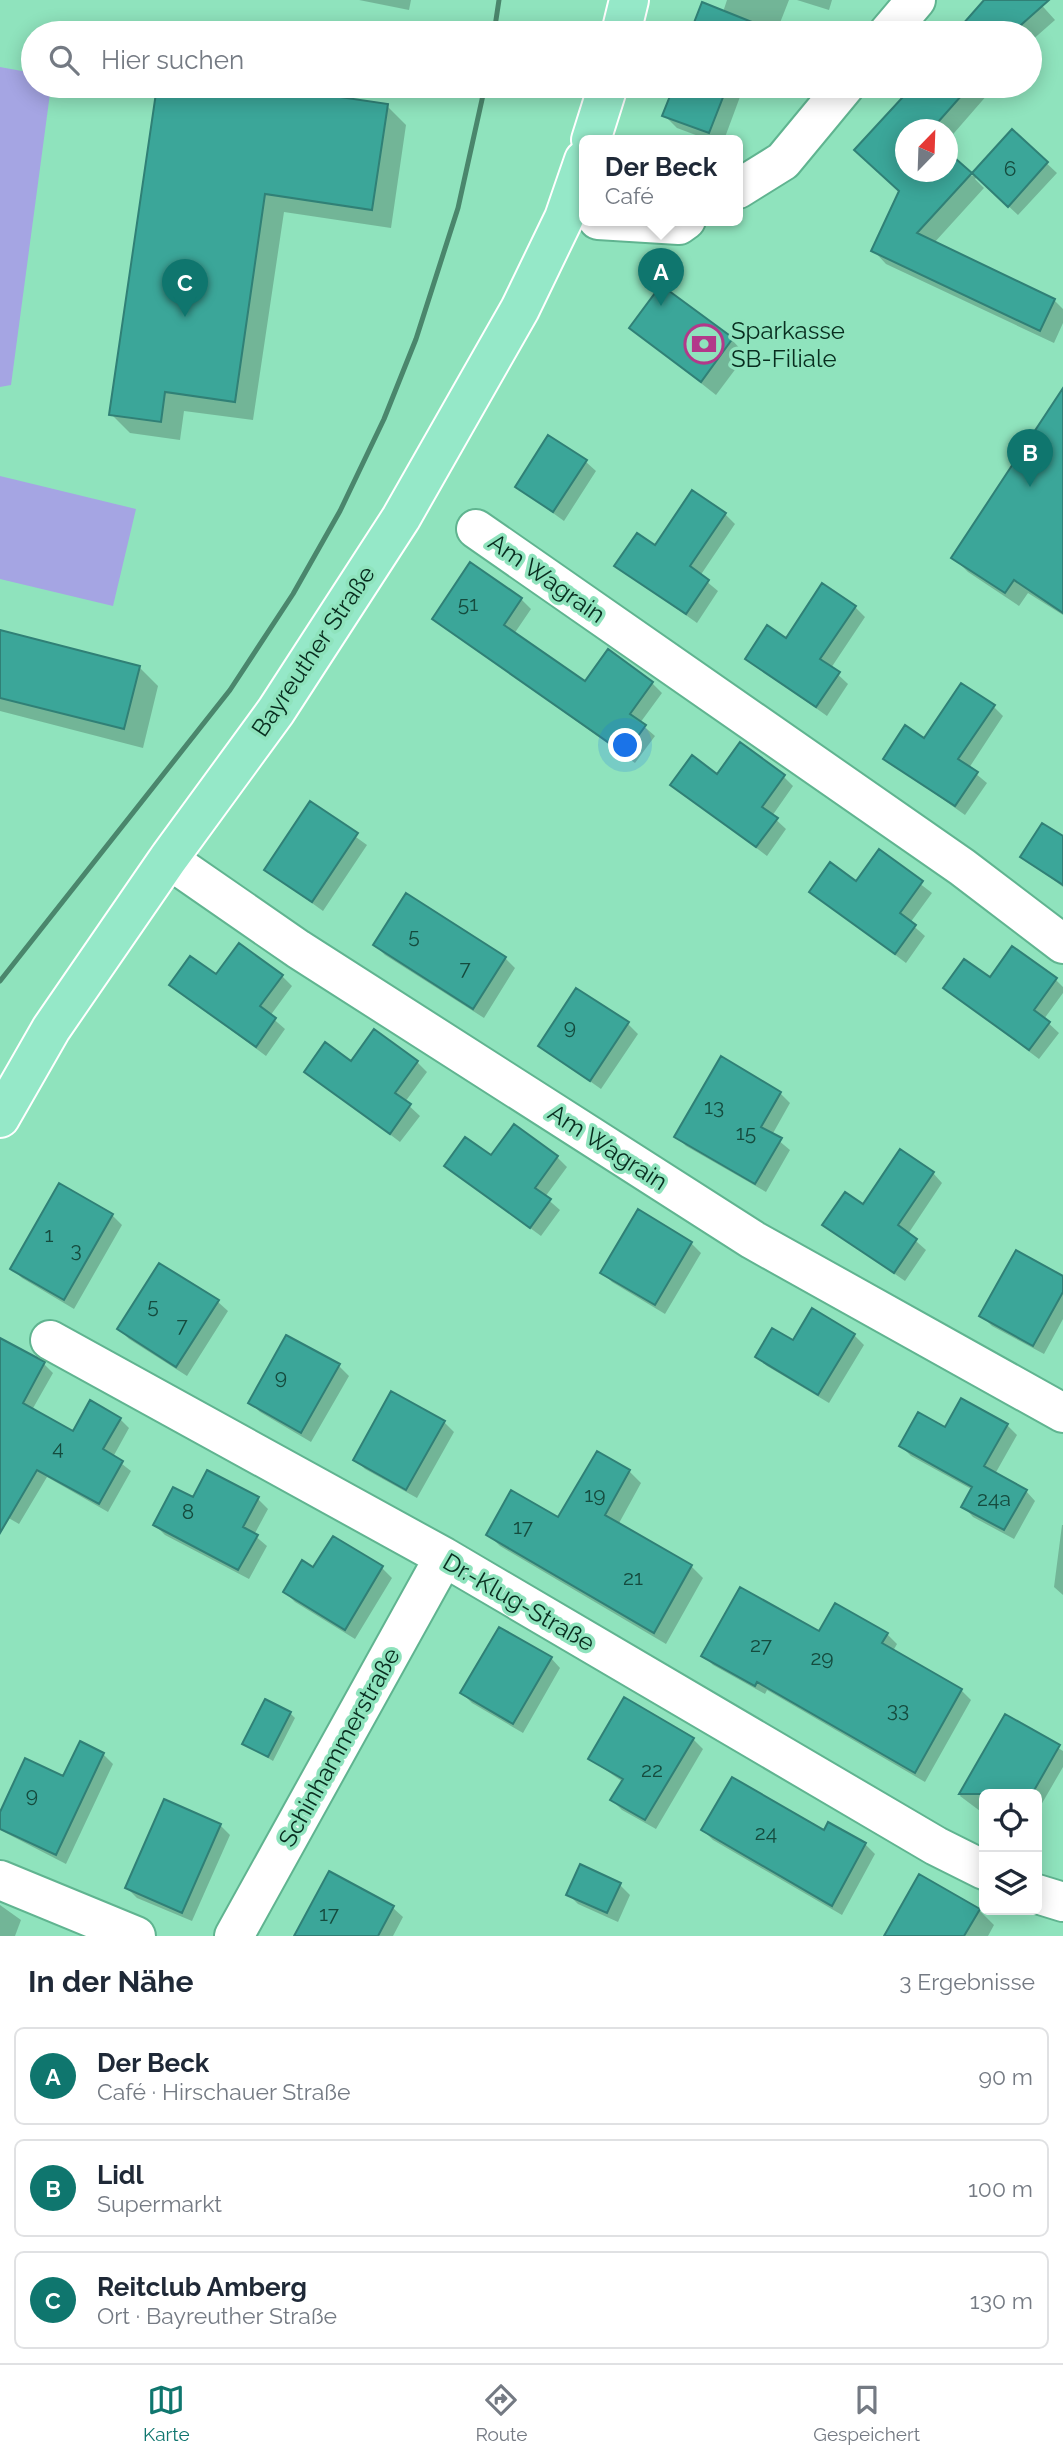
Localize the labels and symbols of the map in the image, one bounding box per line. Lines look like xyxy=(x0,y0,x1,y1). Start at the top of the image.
north arrow xyxy=(895,119,958,182)
house number: 6 xyxy=(1004,156,1016,181)
pin: A xyxy=(638,248,684,306)
pin: C xyxy=(162,259,208,317)
place label: Sparkasse SB-Filiale xyxy=(731,316,845,373)
bank icon: Sparkasse SB-Filiale xyxy=(683,323,725,365)
pin: B xyxy=(1007,429,1053,487)
street label: Am Wagrain xyxy=(483,527,611,629)
street label: Bayreuther Straße xyxy=(245,560,381,742)
house number: 51 xyxy=(458,591,478,616)
your location xyxy=(608,728,642,762)
house number: 5 xyxy=(408,923,420,948)
house number: 7 xyxy=(459,955,471,980)
house number: 9 xyxy=(564,1014,576,1039)
house number: 13 xyxy=(704,1094,724,1119)
street label: Am Wagrain xyxy=(543,1098,673,1196)
house number: 15 xyxy=(736,1120,756,1145)
house number: 1 xyxy=(45,1222,54,1247)
house number: 3 xyxy=(70,1237,82,1262)
house number: 5 xyxy=(147,1293,159,1318)
house number: 7 xyxy=(176,1312,188,1337)
house number: 9 xyxy=(275,1364,287,1389)
house number: 4 xyxy=(52,1435,64,1460)
house number: 19 xyxy=(584,1482,606,1507)
house number: 24a xyxy=(977,1486,1011,1511)
house number: 8 xyxy=(182,1499,194,1524)
house number: 17 xyxy=(513,1514,534,1539)
street label: Dr.-Klug-Straße xyxy=(438,1547,600,1657)
house number: 21 xyxy=(623,1565,643,1590)
house number: 27 xyxy=(750,1632,773,1657)
street label: Schinhammerstraße xyxy=(272,1642,406,1852)
house number: 29 xyxy=(810,1645,834,1670)
house number: 33 xyxy=(887,1697,909,1722)
house number: 22 xyxy=(641,1757,663,1782)
house number: 9 xyxy=(26,1782,38,1807)
house number: 24 xyxy=(755,1820,777,1845)
house number: 17 xyxy=(319,1901,340,1926)

